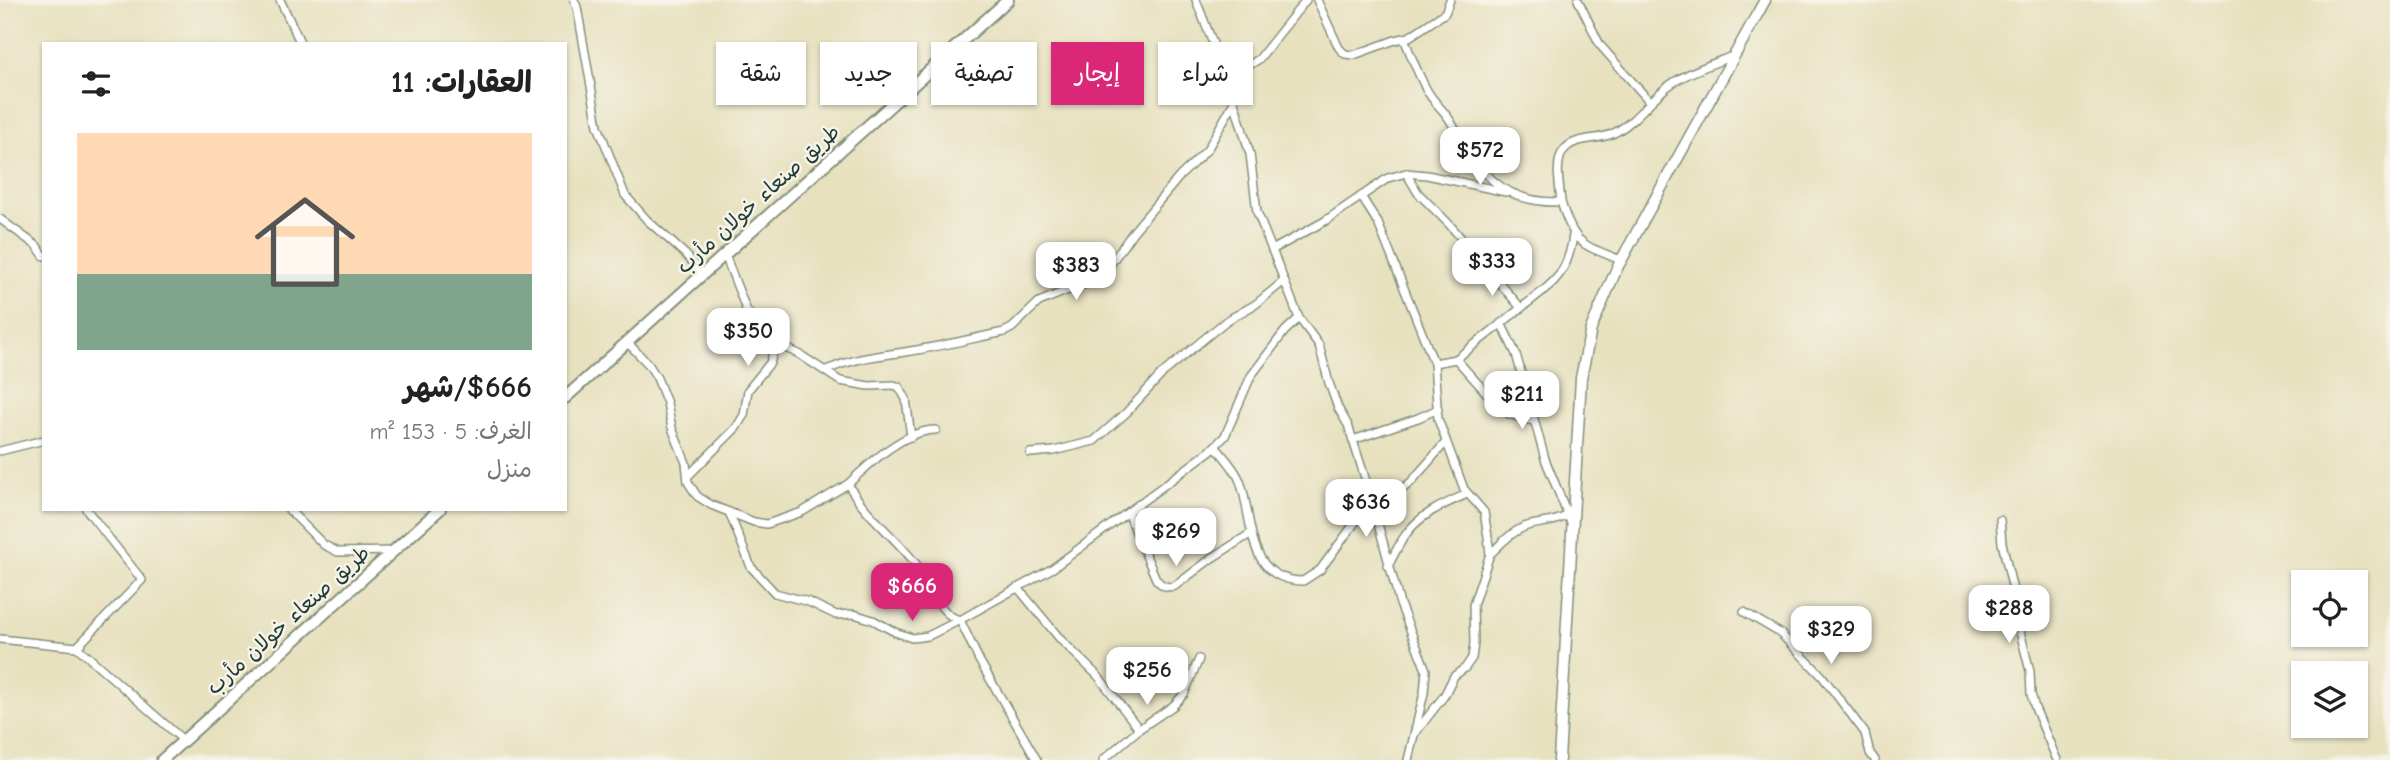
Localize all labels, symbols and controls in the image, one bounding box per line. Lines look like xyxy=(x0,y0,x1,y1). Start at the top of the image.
chip: شقة xyxy=(716,42,806,105)
chip: جديد xyxy=(820,42,917,105)
chip: تصفية xyxy=(931,42,1037,105)
chip: إيجار xyxy=(1051,42,1144,105)
chip: شراء xyxy=(1158,42,1253,105)
icon: filters xyxy=(77,65,115,103)
text: العقارات: 11 xyxy=(391,65,532,100)
street label: طريق صنعاء خولان مأرب xyxy=(671,119,845,279)
pin: $572 xyxy=(1439,128,1521,187)
text: $572 xyxy=(1456,136,1504,163)
icon: home xyxy=(242,179,368,305)
pin: $333 xyxy=(1451,238,1533,298)
pin: $383 xyxy=(1035,243,1117,302)
text: $333 xyxy=(1468,247,1516,274)
text: $383 xyxy=(1052,251,1100,278)
pin: $350 xyxy=(707,308,789,368)
text: $350 xyxy=(723,317,773,344)
text: $666/شهر xyxy=(404,370,532,405)
pin: $211 xyxy=(1481,372,1563,431)
text: $211 xyxy=(1500,380,1544,407)
text: الغرف: 5 · 153 m² xyxy=(370,418,532,445)
text: منزل xyxy=(487,456,532,483)
pin: $636 xyxy=(1325,480,1407,539)
text: $636 xyxy=(1341,488,1391,515)
pin: $269 xyxy=(1135,508,1217,568)
text: $269 xyxy=(1151,517,1201,544)
street label: طريق صنعاء خولان مأرب xyxy=(201,540,375,700)
pin: $666 xyxy=(871,564,953,623)
map controls xyxy=(2291,570,2368,738)
button: locate xyxy=(2291,570,2368,647)
text: $666 xyxy=(887,572,937,599)
pin: $288 xyxy=(1968,586,2050,645)
text: $288 xyxy=(1985,594,2033,621)
pin: $329 xyxy=(1790,606,1872,666)
text: $329 xyxy=(1807,615,1855,642)
pin: $256 xyxy=(1106,648,1188,707)
text: $256 xyxy=(1122,656,1172,683)
button: layers xyxy=(2291,661,2368,738)

